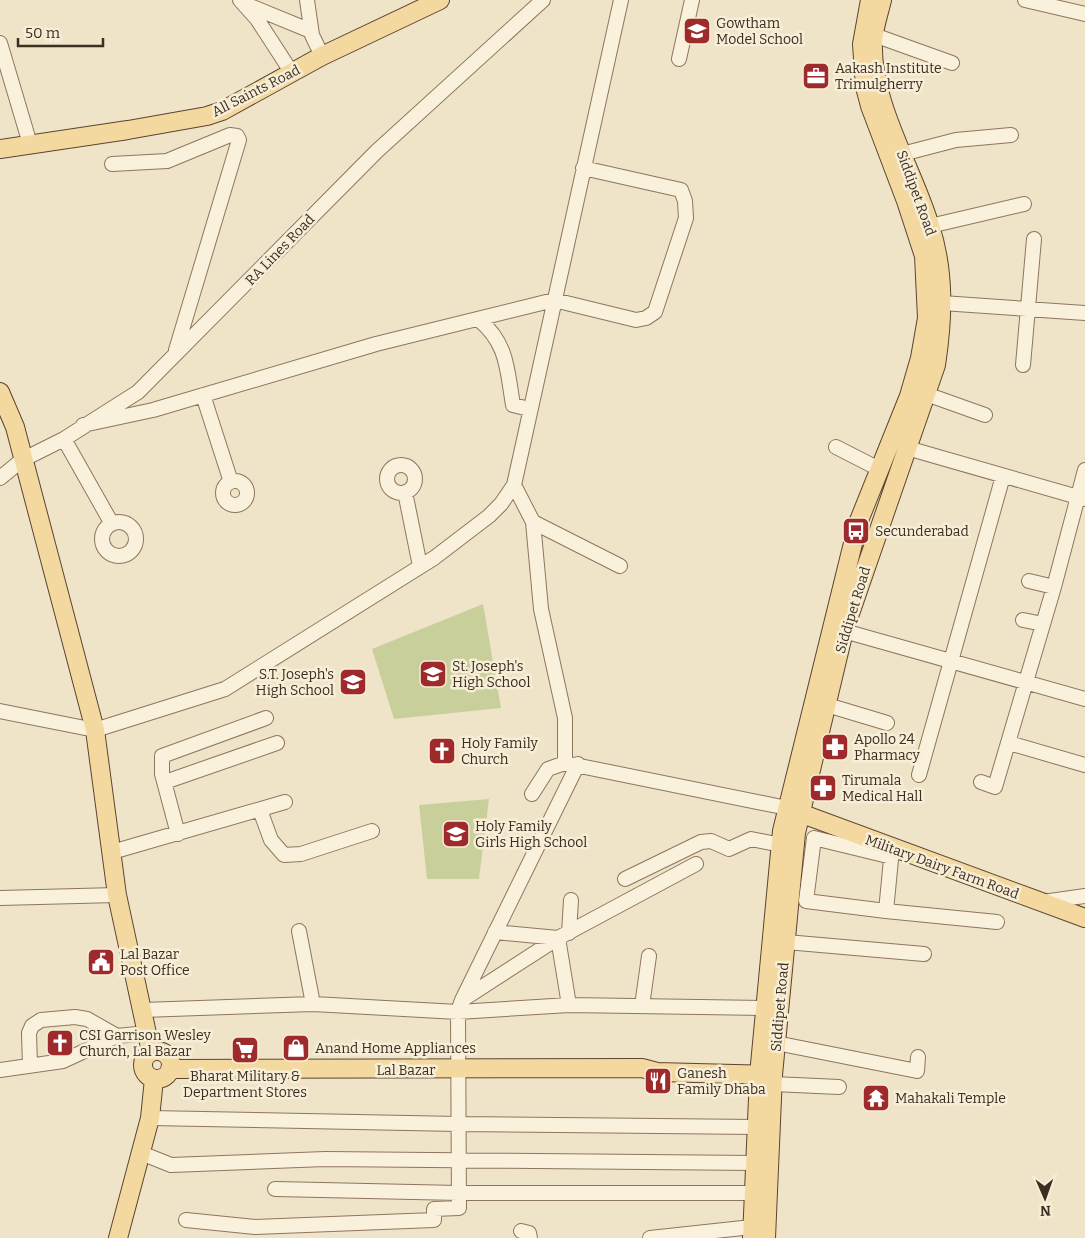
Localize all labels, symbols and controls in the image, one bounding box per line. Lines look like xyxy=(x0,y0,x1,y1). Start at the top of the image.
scale bar xyxy=(18,15,102,47)
place label: Gowtham Model School xyxy=(716,15,803,48)
school or university icon: Gowtham Model School xyxy=(682,16,712,46)
text: 50 m xyxy=(25,24,61,42)
place label: Aakash Institute Trimulgherry xyxy=(835,60,942,93)
street label: All Saints Road xyxy=(209,61,303,121)
office icon: Aakash Institute Trimulgherry xyxy=(801,61,831,91)
street label: Siddipet Road xyxy=(893,148,939,238)
street label: RA Lines Road xyxy=(242,211,318,289)
bus stop icon: Secunderabad xyxy=(841,516,871,546)
place label: Secunderabad xyxy=(875,523,969,540)
street label: Siddipet Road xyxy=(832,565,874,655)
place label: St. Joseph's High School xyxy=(452,658,530,691)
school or university icon: St. Joseph's High School xyxy=(418,659,448,689)
place label: S.T. Joseph's High School xyxy=(256,666,334,699)
school or university icon: S.T. Joseph's High School xyxy=(338,667,368,697)
place label: Apollo 24 Pharmacy xyxy=(854,731,920,764)
pharmacy icon: Apollo 24 Pharmacy xyxy=(820,732,850,762)
place label: Holy Family Church xyxy=(461,735,538,768)
church icon: Holy Family Church xyxy=(427,736,457,766)
place label: Tirumala Medical Hall xyxy=(842,772,922,805)
pharmacy icon: Tirumala Medical Hall xyxy=(808,773,838,803)
place label: Holy Family Girls High School xyxy=(475,818,587,851)
school or university icon: Holy Family Girls High School xyxy=(441,819,471,849)
street label: Military Dairy Farm Road xyxy=(863,831,1021,903)
place label: Lal Bazar Post Office xyxy=(120,946,190,979)
public building icon: Lal Bazar Post Office xyxy=(86,947,116,977)
street label: Siddipet Road xyxy=(768,962,792,1052)
place label: CSI Garrison Wesley Church, Lal Bazar xyxy=(79,1027,211,1060)
church icon: CSI Garrison Wesley Church, Lal Bazar xyxy=(45,1028,75,1058)
shop icon: Anand Home Appliances xyxy=(281,1033,311,1063)
supermarket icon: Bharat Military & Department Stores xyxy=(230,1035,260,1065)
place label: Anand Home Appliances xyxy=(315,1040,476,1057)
street label: Lal Bazar xyxy=(377,1062,436,1079)
place label: Ganesh Family Dhaba xyxy=(677,1065,766,1098)
restaurant icon: Ganesh Family Dhaba xyxy=(643,1066,673,1096)
place label: Bharat Military & Department Stores xyxy=(183,1068,307,1101)
temple icon: Mahakali Temple xyxy=(861,1083,891,1113)
place label: Mahakali Temple xyxy=(895,1090,1006,1107)
north arrow xyxy=(1020,1173,1070,1223)
text: N xyxy=(1040,1202,1051,1219)

